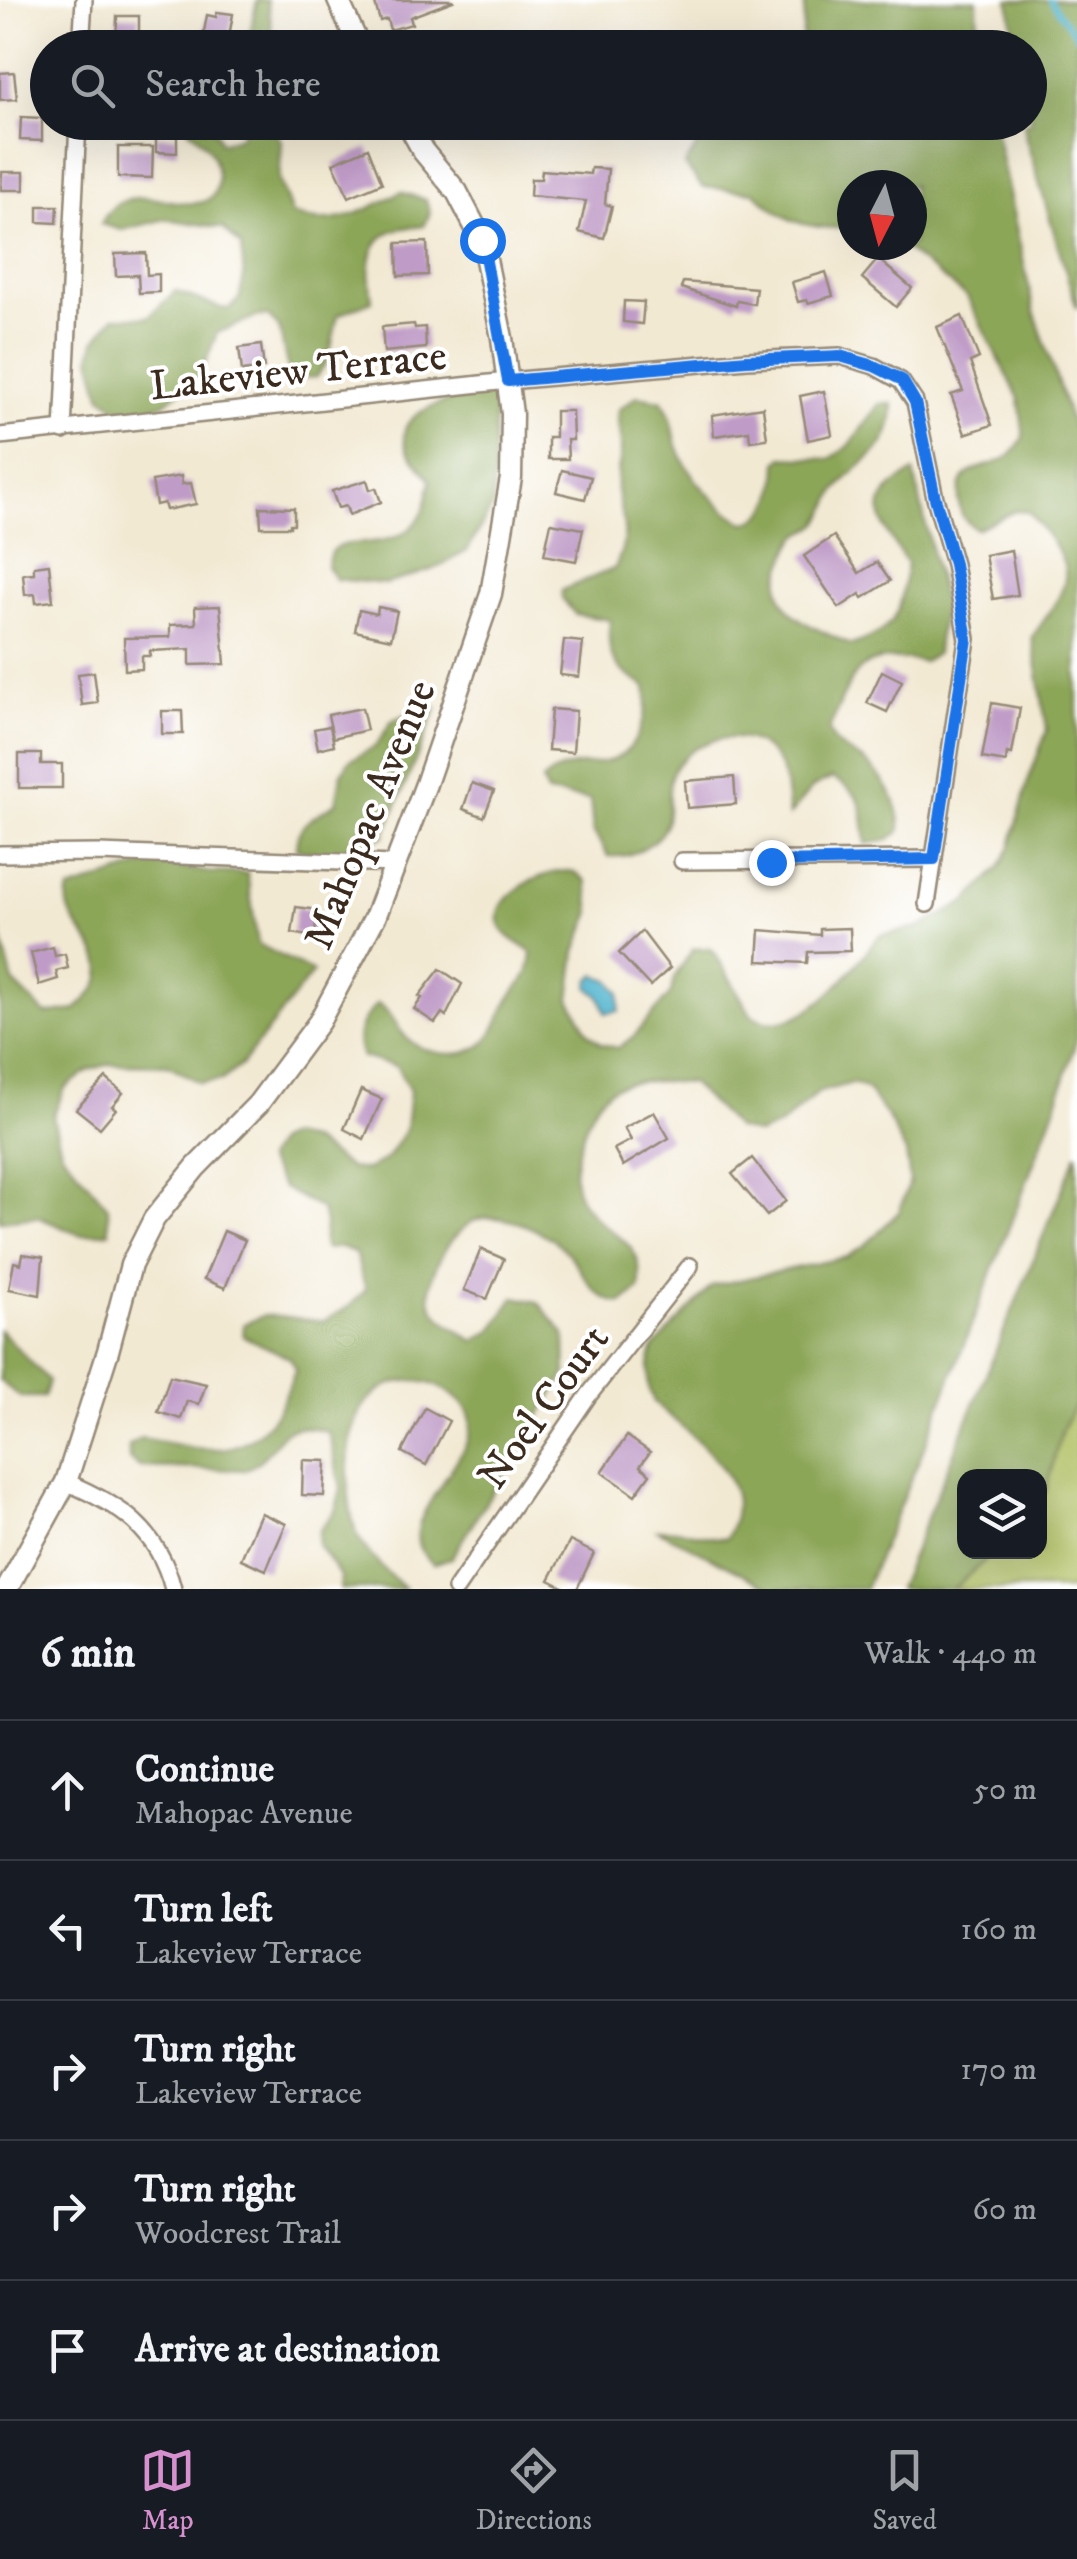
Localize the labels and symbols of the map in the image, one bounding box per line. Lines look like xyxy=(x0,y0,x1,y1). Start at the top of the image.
north arrow xyxy=(837,170,927,260)
route start xyxy=(460,218,506,264)
street label: Lakeview Terrace xyxy=(147,331,449,413)
street label: Mahopac Avenue xyxy=(293,673,448,957)
route end xyxy=(749,840,795,886)
street label: Noel Court xyxy=(467,1315,622,1500)

